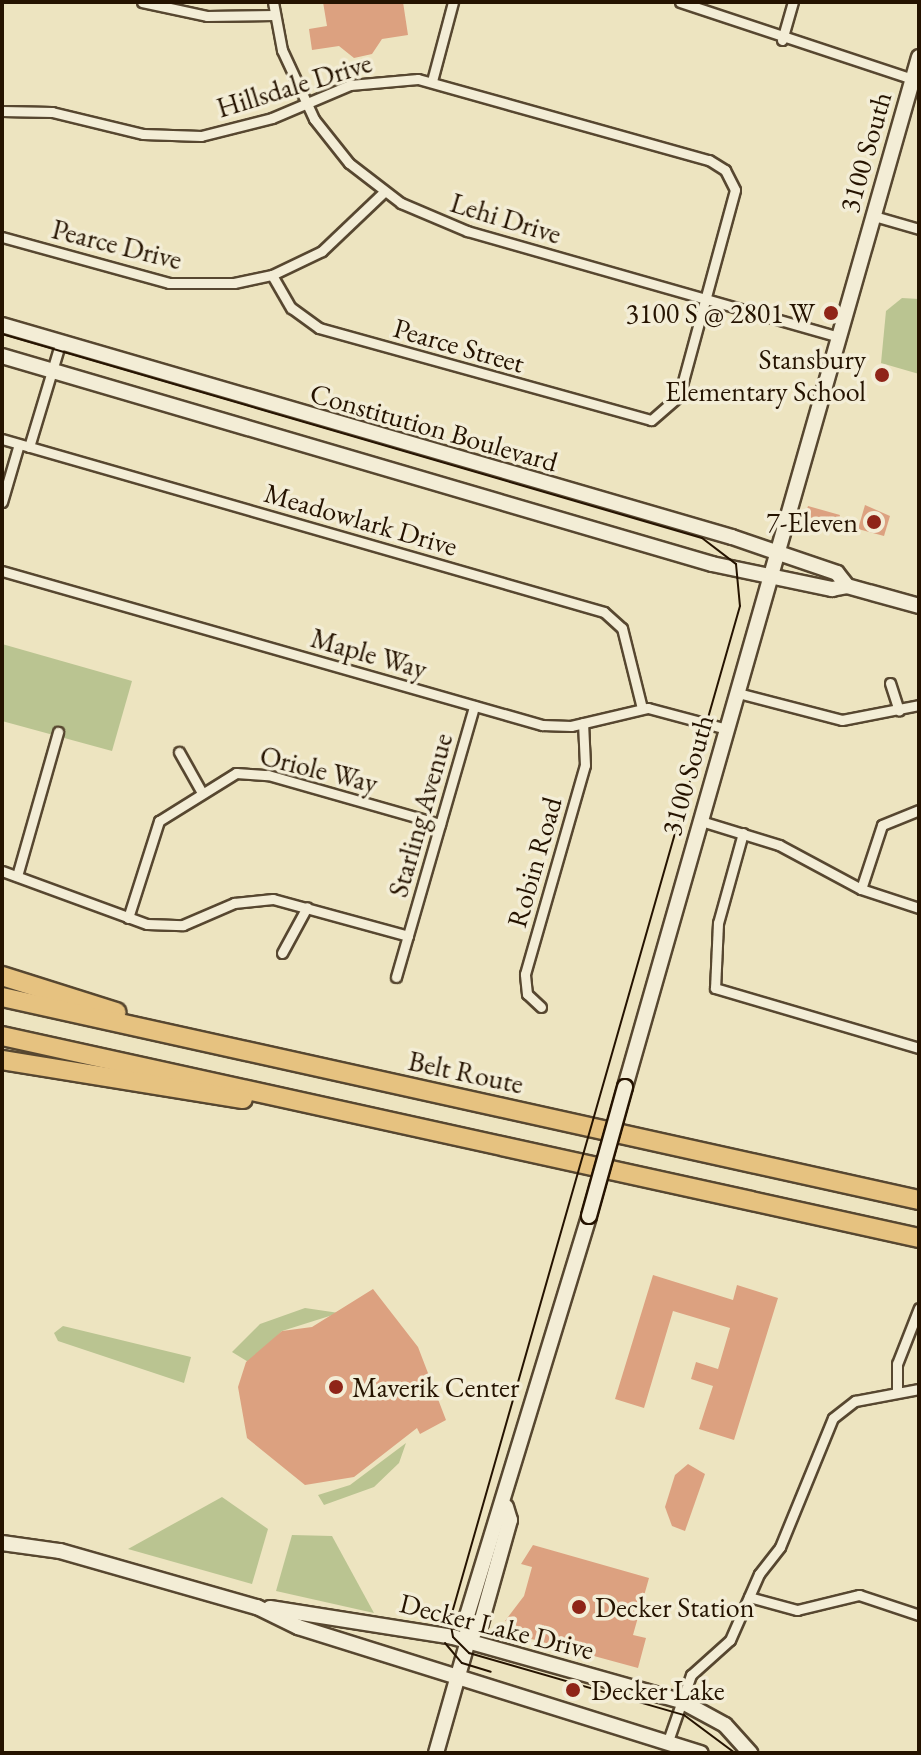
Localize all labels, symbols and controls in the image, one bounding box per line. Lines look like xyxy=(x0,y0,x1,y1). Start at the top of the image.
street label: Hillsdale Drive xyxy=(212,45,376,125)
street label: 3100 South xyxy=(832,88,898,216)
street label: Lehi Drive xyxy=(447,185,565,251)
street label: Pearce Drive xyxy=(49,212,185,276)
place label: 3100 S @ 2801 W xyxy=(625,296,815,330)
marker: 3100 S @ 2801 W xyxy=(822,304,840,322)
street label: Pearce Street xyxy=(390,310,528,380)
place label: Stansbury Elementary School xyxy=(665,342,866,408)
marker: Stansbury Elementary School xyxy=(873,366,891,384)
street label: Constitution Boulevard xyxy=(306,376,562,478)
street label: Meadowlark Drive xyxy=(261,475,461,563)
place label: 7-Eleven xyxy=(766,505,858,539)
marker: 7-Eleven xyxy=(865,513,883,531)
street label: Maple Way xyxy=(307,620,431,686)
street label: 3100 South xyxy=(654,711,720,839)
street label: Starling Avenue xyxy=(381,729,459,901)
street label: Oriole Way xyxy=(257,738,381,800)
street label: Robin Road xyxy=(499,793,569,931)
street label: Belt Route xyxy=(405,1043,527,1101)
place label: Maverik Center xyxy=(352,1370,519,1404)
marker: Maverik Center xyxy=(327,1378,345,1396)
street label: Decker Lake Drive xyxy=(396,1586,598,1666)
place label: Decker Station xyxy=(595,1590,754,1624)
marker: Decker Station xyxy=(570,1598,588,1616)
place label: Decker Lake xyxy=(591,1673,725,1707)
marker: Decker Lake xyxy=(562,1679,584,1701)

